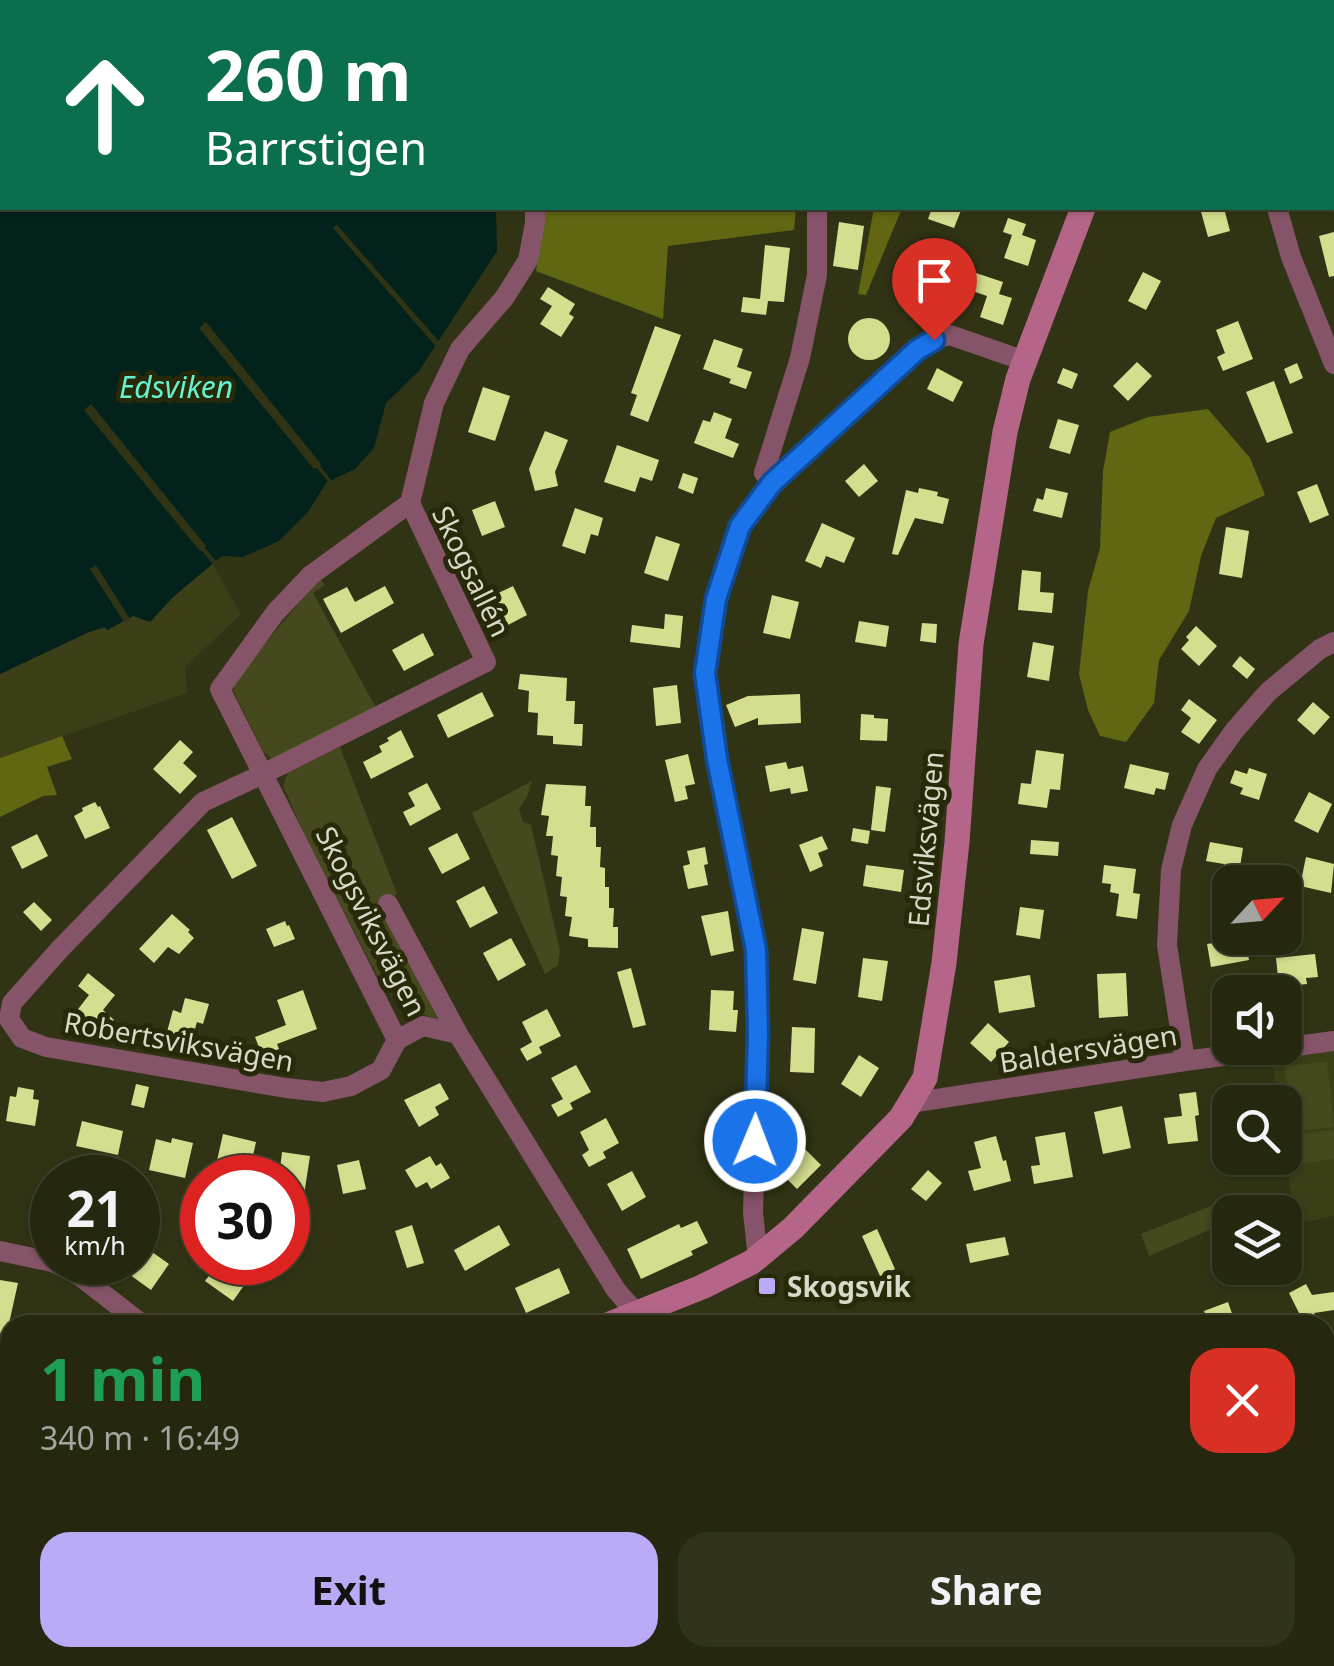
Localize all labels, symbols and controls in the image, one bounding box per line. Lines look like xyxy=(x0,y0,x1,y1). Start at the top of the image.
text: 260 m xyxy=(205,26,412,122)
icon: ahead xyxy=(40,40,170,170)
text: Barrstigen xyxy=(205,117,427,178)
pin xyxy=(892,238,977,341)
icon: arrive xyxy=(907,253,962,308)
water label: Edsviken xyxy=(119,366,233,407)
street label: Skogsallén xyxy=(424,499,520,643)
street label: Edsviksvägen xyxy=(898,750,952,928)
street label: Skogsviksvägen xyxy=(308,820,436,1022)
north arrow xyxy=(1212,865,1302,955)
map controls xyxy=(1212,865,1302,1285)
button: sound xyxy=(1212,975,1302,1065)
street label: Robertsviksvägen xyxy=(61,1002,297,1080)
street label: Baldersvägen xyxy=(996,1015,1180,1081)
button: search xyxy=(1212,1085,1302,1175)
position arrow xyxy=(703,1089,807,1193)
speed limit sign: 30 xyxy=(180,1155,310,1285)
text: 21 xyxy=(66,1174,124,1242)
button: layers xyxy=(1212,1195,1302,1285)
text: km/h xyxy=(64,1228,126,1262)
place label: Skogsvik xyxy=(787,1267,911,1305)
marker: Skogsvik xyxy=(756,1275,778,1297)
text: 1 min xyxy=(40,1337,205,1419)
button: close xyxy=(1190,1348,1295,1453)
text: 340 m · 16:49 xyxy=(40,1416,240,1459)
button: Exit xyxy=(40,1532,658,1647)
button: Share xyxy=(678,1532,1295,1647)

